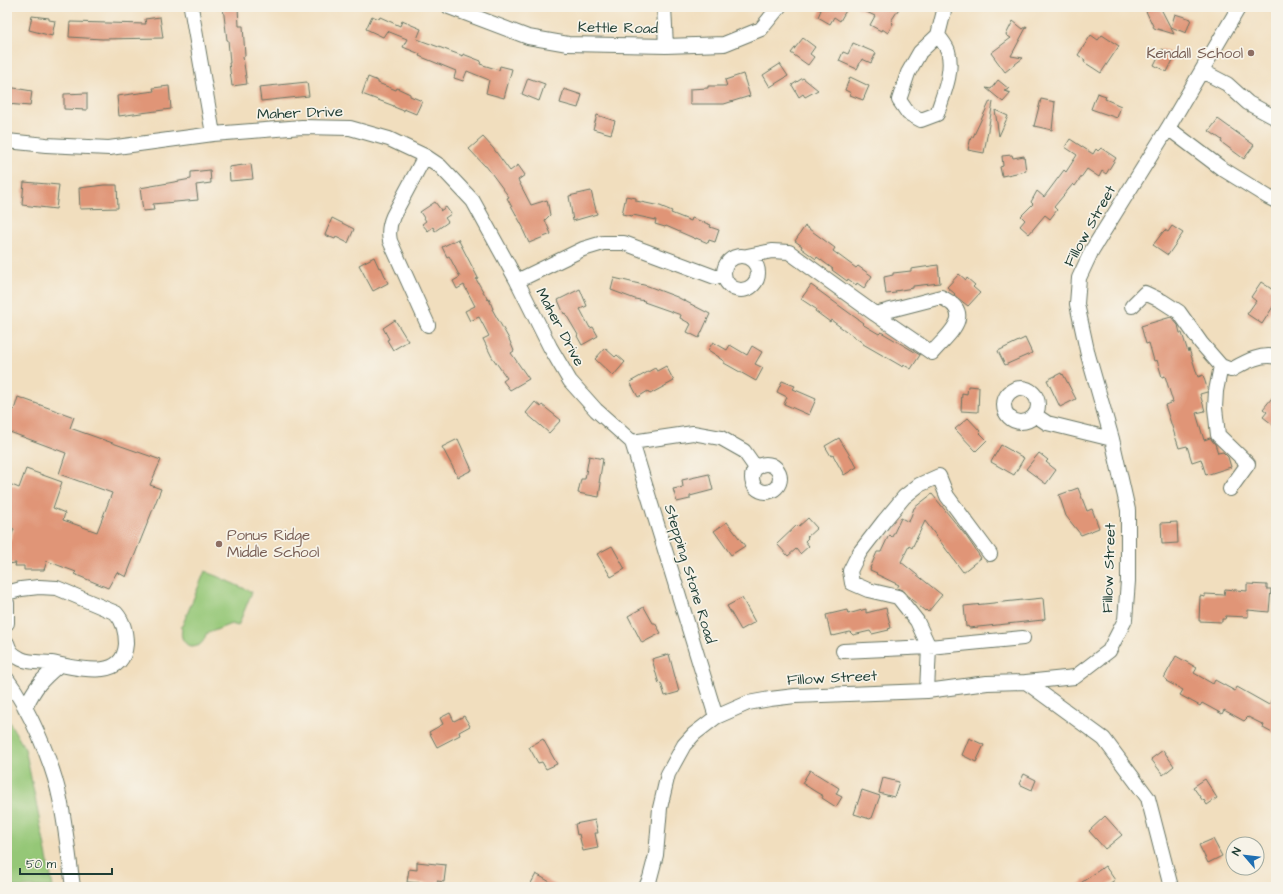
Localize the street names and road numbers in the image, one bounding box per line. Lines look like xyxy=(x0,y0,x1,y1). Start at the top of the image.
street label: Kettle Road xyxy=(578,17,659,39)
street label: Maher Drive xyxy=(257,101,343,125)
street label: Fillow Street xyxy=(1059,181,1121,271)
street label: Maher Drive xyxy=(531,284,589,370)
street label: Stepping Stone Road xyxy=(658,502,721,647)
street label: Fillow Street xyxy=(1097,523,1121,613)
street label: Fillow Street xyxy=(786,665,878,691)

